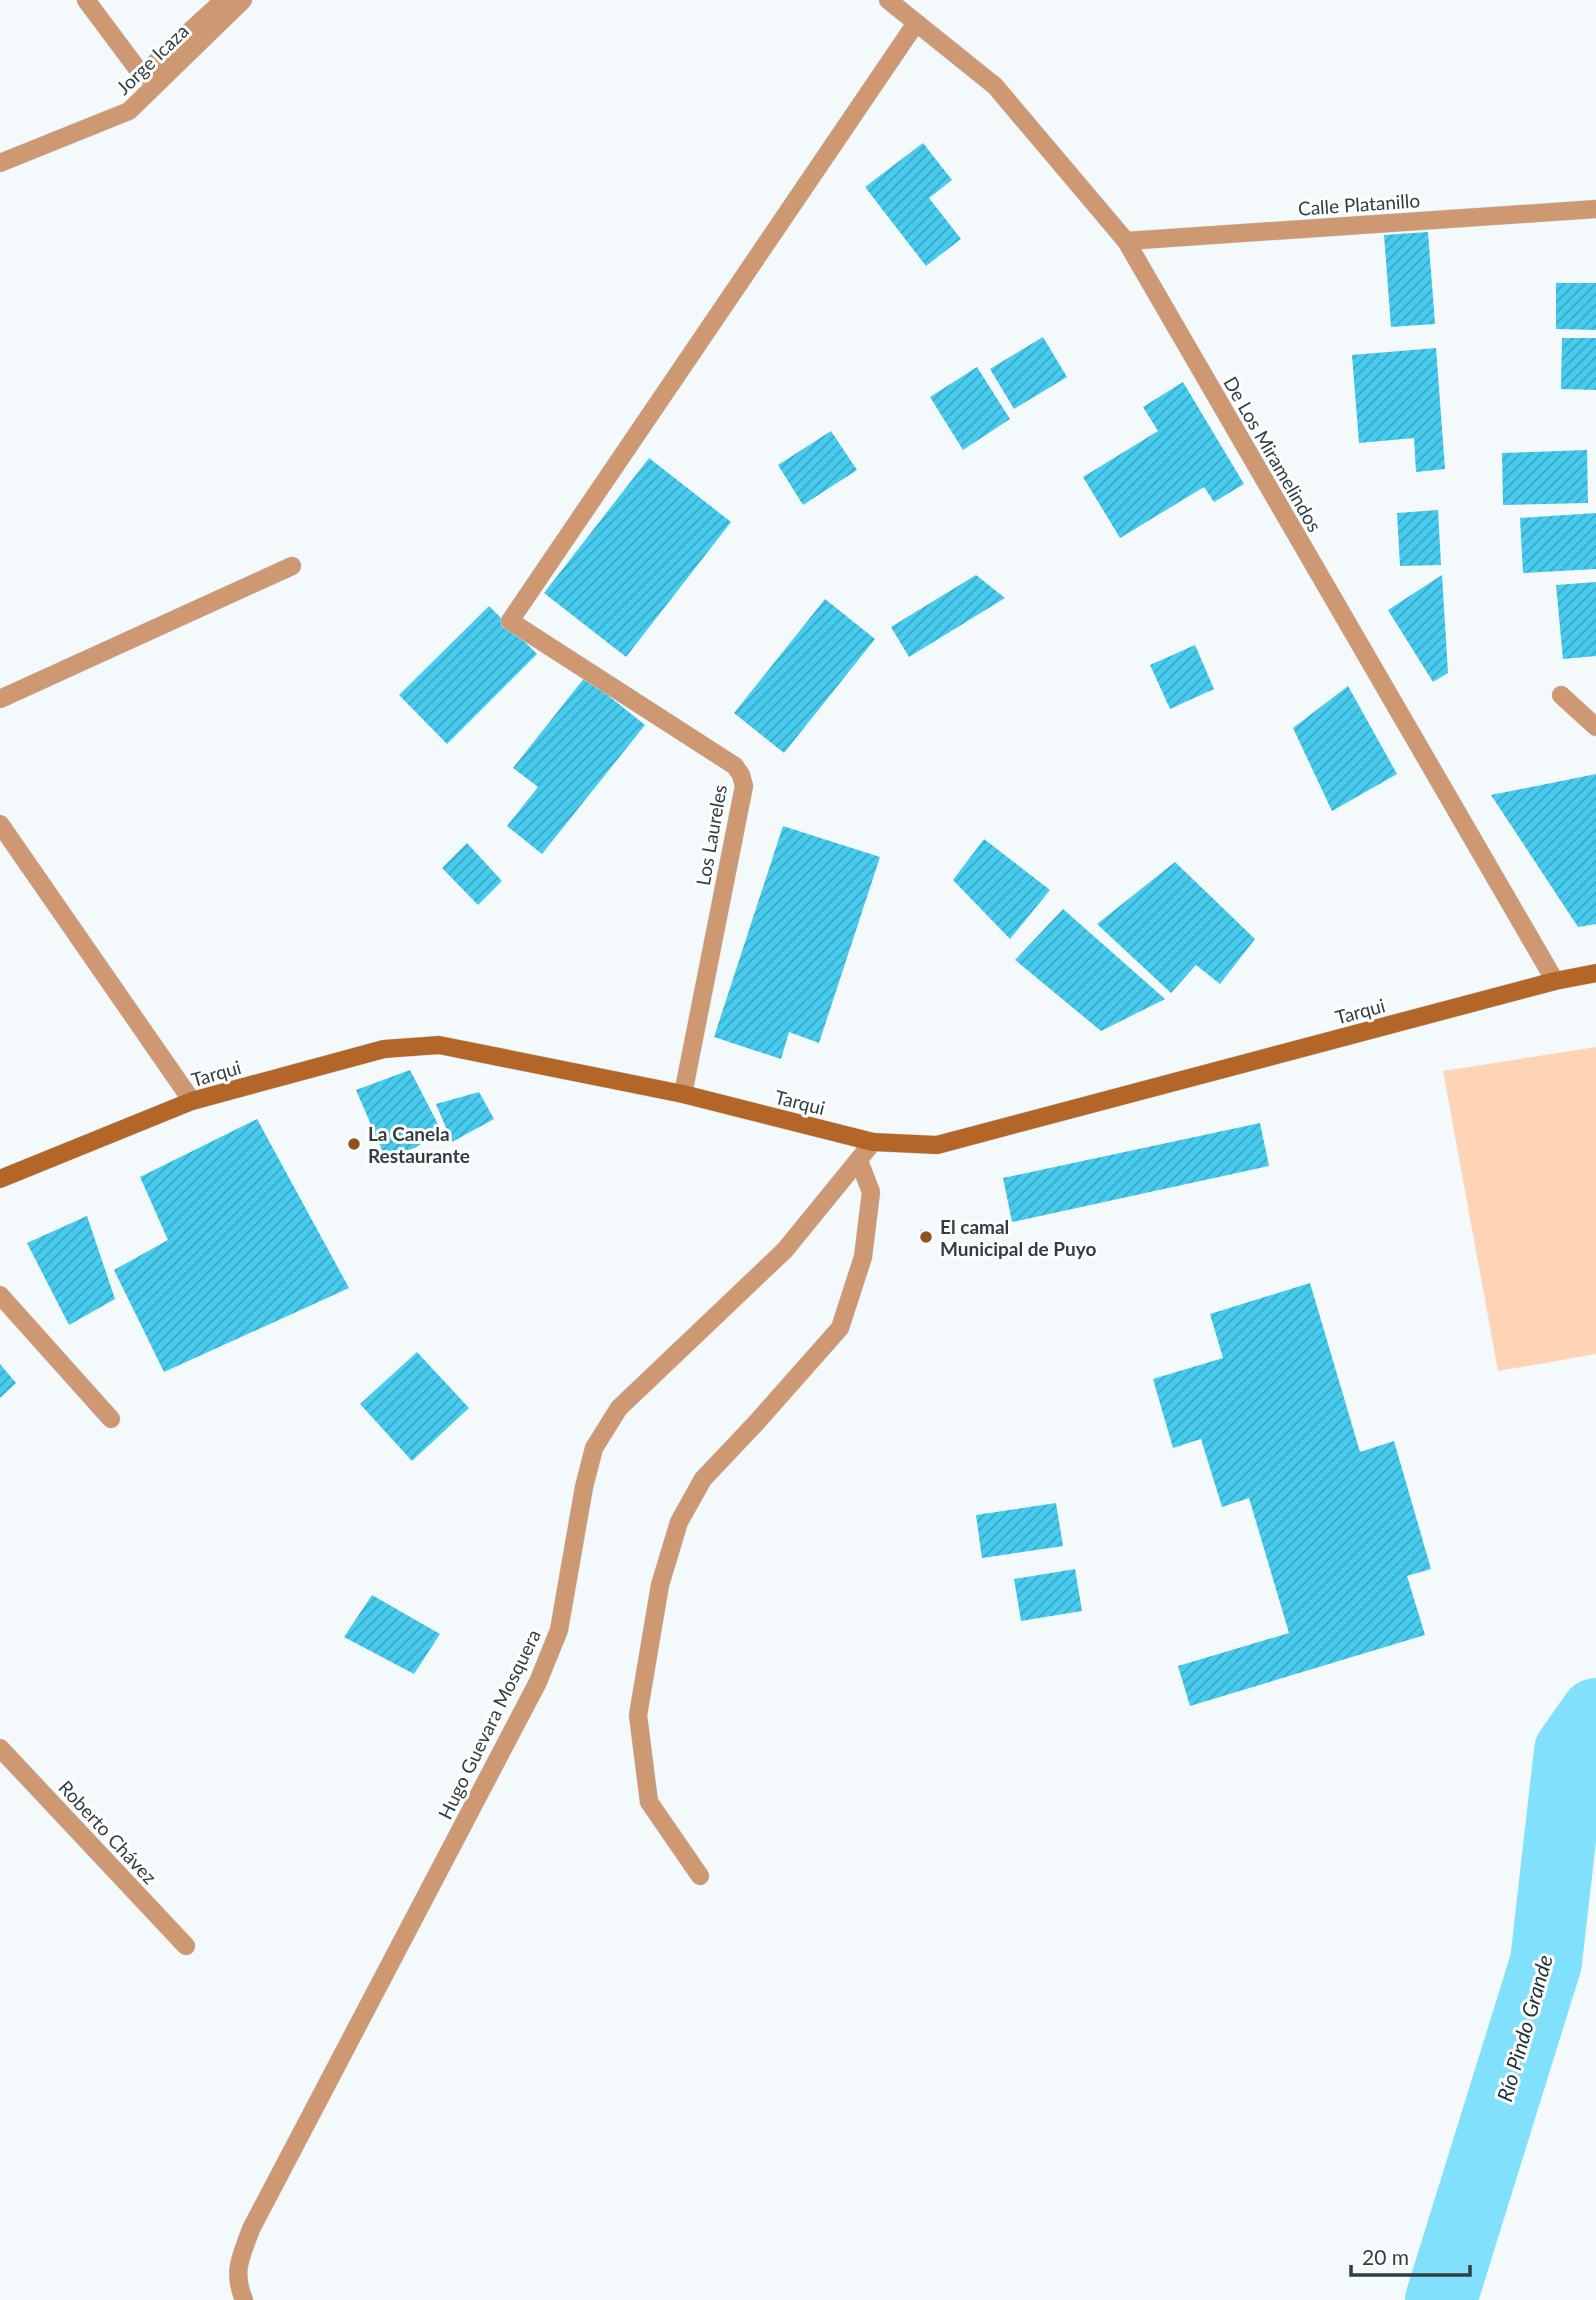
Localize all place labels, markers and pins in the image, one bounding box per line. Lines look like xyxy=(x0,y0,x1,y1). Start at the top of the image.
place label: La Canela Restaurante xyxy=(368,1122,470,1167)
marker: La Canela Restaurante xyxy=(346,1136,362,1152)
place label: El camal Municipal de Puyo xyxy=(940,1215,1096,1260)
marker: El camal Municipal de Puyo xyxy=(918,1229,934,1245)

